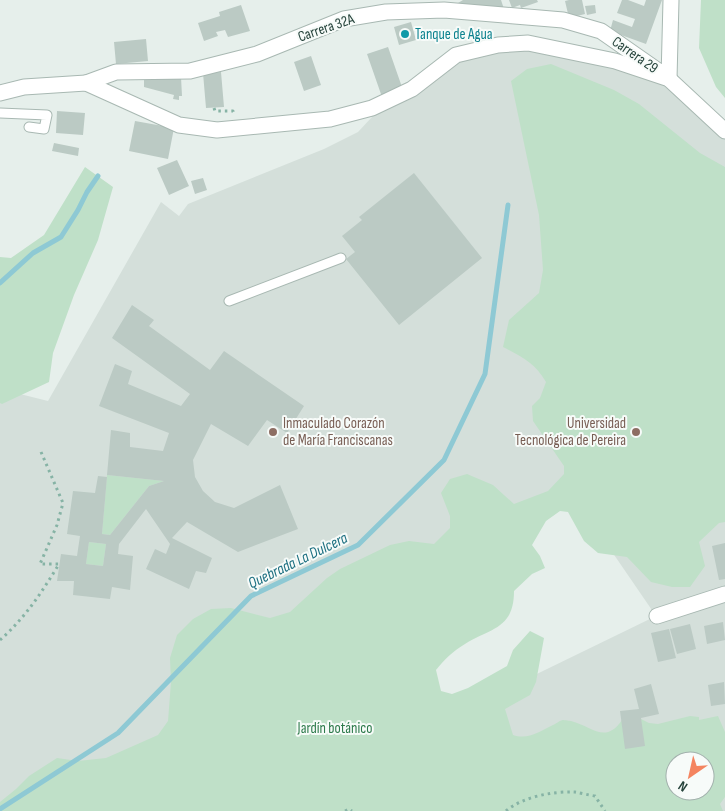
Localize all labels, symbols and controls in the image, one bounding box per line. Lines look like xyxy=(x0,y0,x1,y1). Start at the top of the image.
street label: Carrera 32A xyxy=(295,9,357,46)
place label: Tanque de Agua xyxy=(415,25,493,44)
marker: Tanque de Agua xyxy=(399,28,411,40)
street label: Carrera 29 xyxy=(608,32,662,78)
place label: Inmaculado Corazón de María Franciscanas xyxy=(283,414,393,450)
place label: Universidad Tecnológica de Pereira xyxy=(515,414,626,450)
marker: Inmaculado Corazón de María Franciscanas xyxy=(267,426,279,438)
marker: Universidad Tecnológica de Pereira xyxy=(630,426,642,438)
water label: Quebrada La Dulcera xyxy=(245,528,351,593)
park label: Jardín botánico xyxy=(297,719,372,738)
north arrow xyxy=(665,751,715,801)
text: N xyxy=(675,777,691,796)

